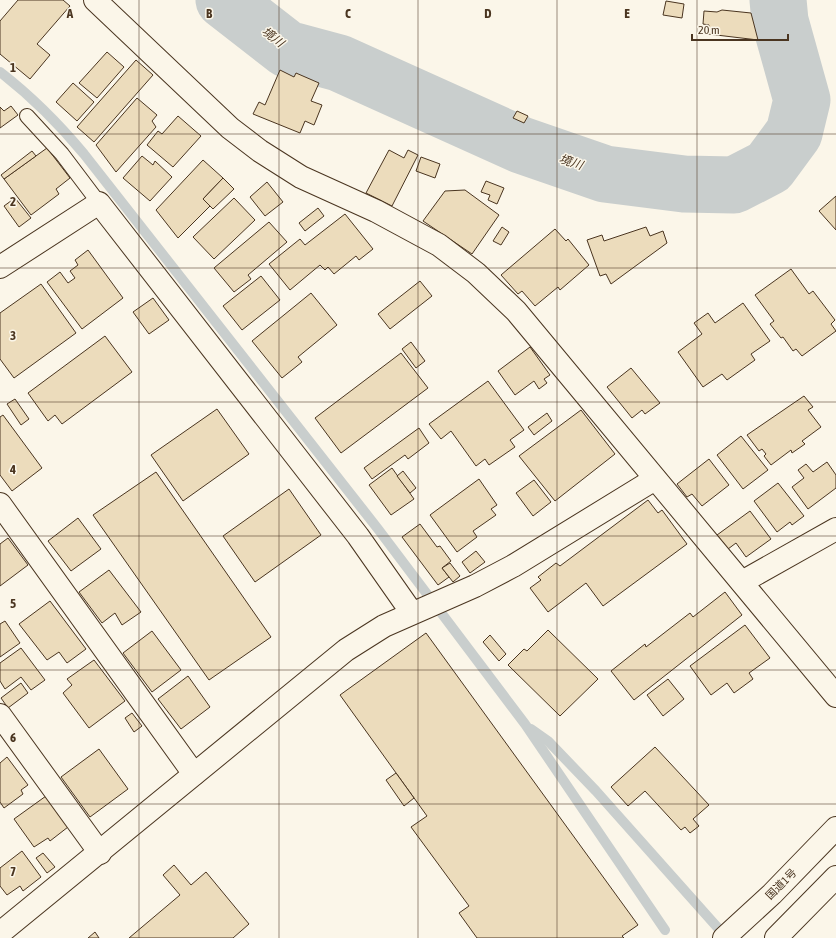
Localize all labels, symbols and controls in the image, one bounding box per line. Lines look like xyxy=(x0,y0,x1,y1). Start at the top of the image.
text: A xyxy=(66,6,74,21)
text: B xyxy=(206,6,213,21)
text: C xyxy=(345,6,351,21)
text: D xyxy=(484,6,492,21)
text: E xyxy=(624,6,630,21)
scale bar xyxy=(692,16,788,42)
text: 20 m xyxy=(698,23,720,37)
water label: 境川 xyxy=(259,24,288,51)
text: 1 xyxy=(10,60,16,75)
water label: 境川 xyxy=(557,151,587,173)
text: 2 xyxy=(10,194,16,209)
text: 3 xyxy=(10,328,16,343)
text: 4 xyxy=(9,462,16,477)
text: 5 xyxy=(10,596,16,611)
text: 6 xyxy=(10,730,16,745)
text: 7 xyxy=(10,864,16,879)
street label: 国道1号 xyxy=(763,866,799,902)

